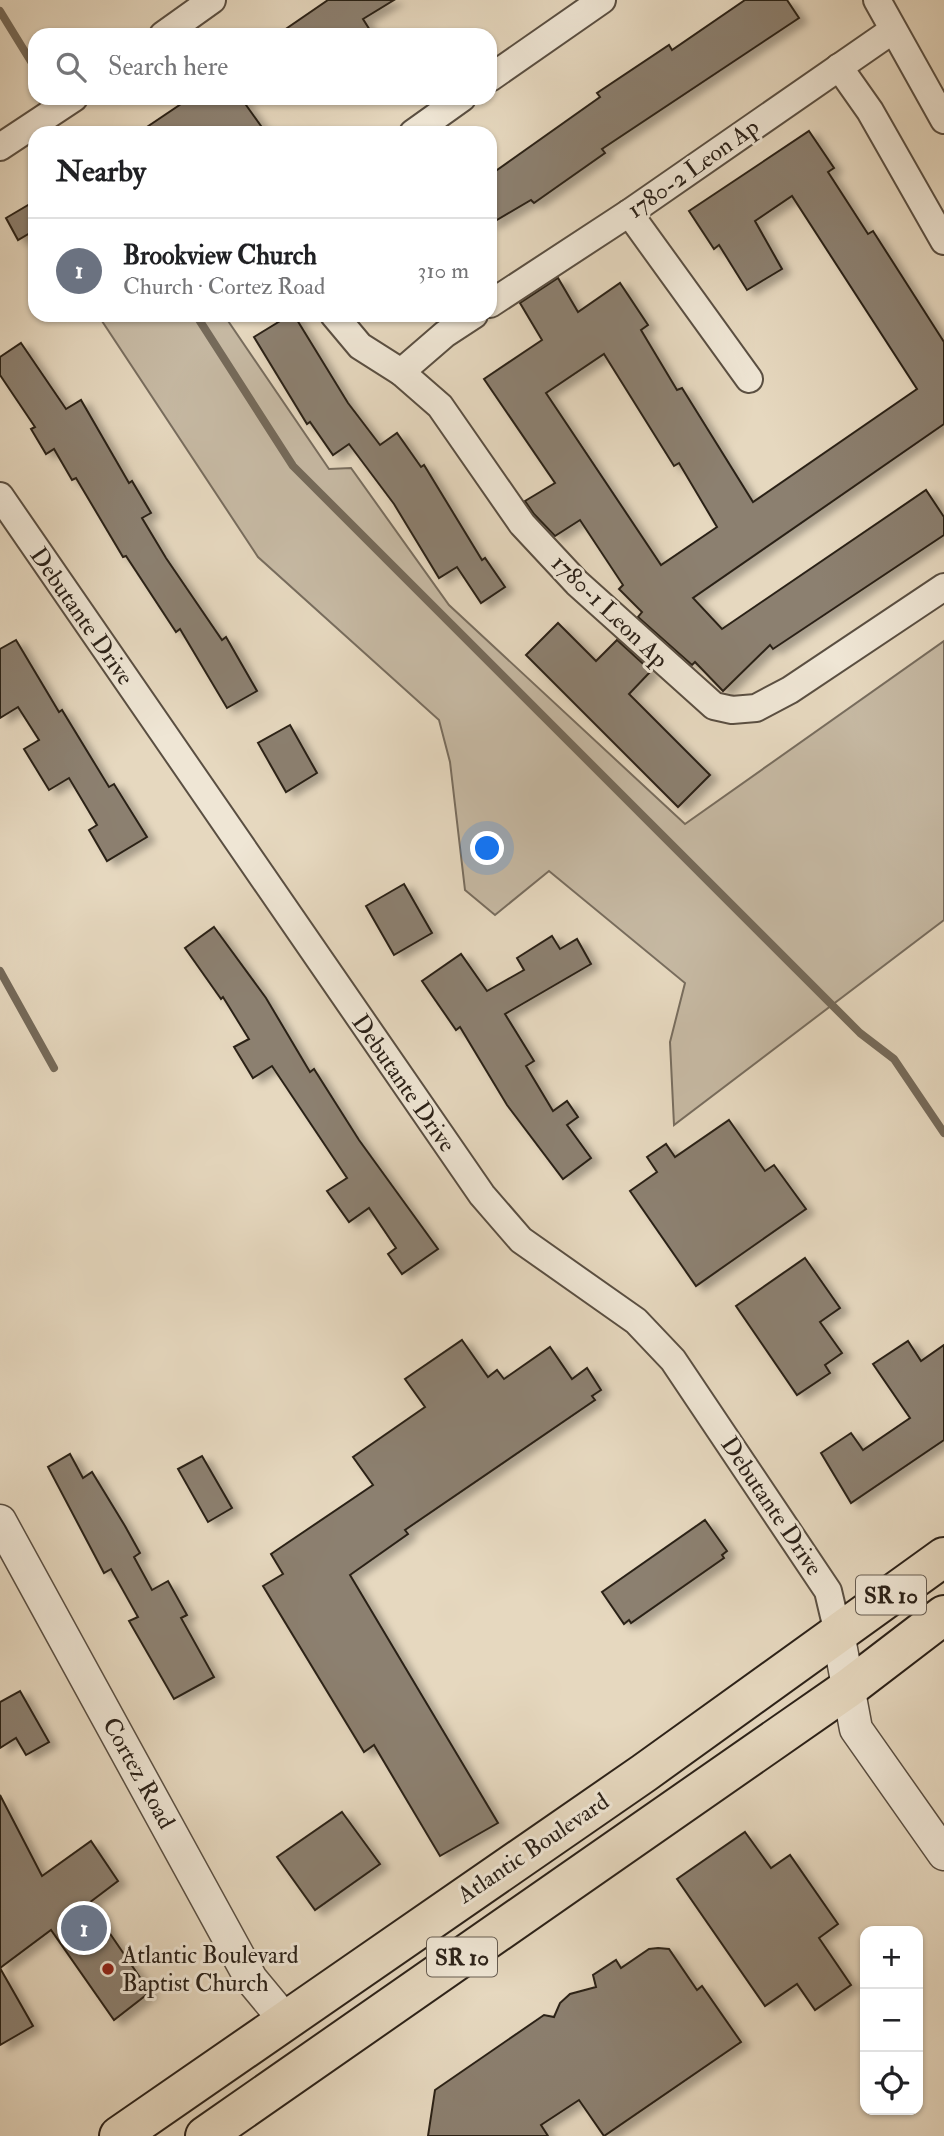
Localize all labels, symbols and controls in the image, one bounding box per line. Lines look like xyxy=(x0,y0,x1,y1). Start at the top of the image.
search box xyxy=(28,28,497,105)
icon: search xyxy=(52,48,90,86)
text: Search here xyxy=(108,51,228,83)
street label: 1780-2 Leon Ap xyxy=(621,111,765,225)
text: Nearby xyxy=(56,153,146,190)
text: Brookview Church xyxy=(123,240,317,272)
text: 1 xyxy=(75,256,83,285)
text: 310 m xyxy=(418,256,469,285)
text: Church · Cortez Road xyxy=(123,272,325,301)
street label: Debutante Drive xyxy=(23,541,141,691)
street label: 1780-1 Leon Ap xyxy=(545,548,675,675)
your location xyxy=(470,831,504,865)
street label: Debutante Drive xyxy=(345,1008,463,1158)
street label: Debutante Drive xyxy=(714,1431,830,1582)
road number: SR 10 xyxy=(856,1576,926,1614)
street label: Cortez Road xyxy=(95,1712,182,1835)
street label: Atlantic Boulevard xyxy=(451,1786,615,1911)
pin: 1 xyxy=(61,1902,107,1954)
map controls xyxy=(860,1926,923,2115)
button: + xyxy=(860,1926,923,1989)
road number: SR 10 xyxy=(427,1938,497,1976)
place label: Atlantic Boulevard Baptist Church xyxy=(121,1940,299,1999)
marker: Atlantic Boulevard Baptist Church xyxy=(100,1961,116,1977)
button: − xyxy=(860,1989,923,2052)
button: locate xyxy=(860,2052,923,2115)

